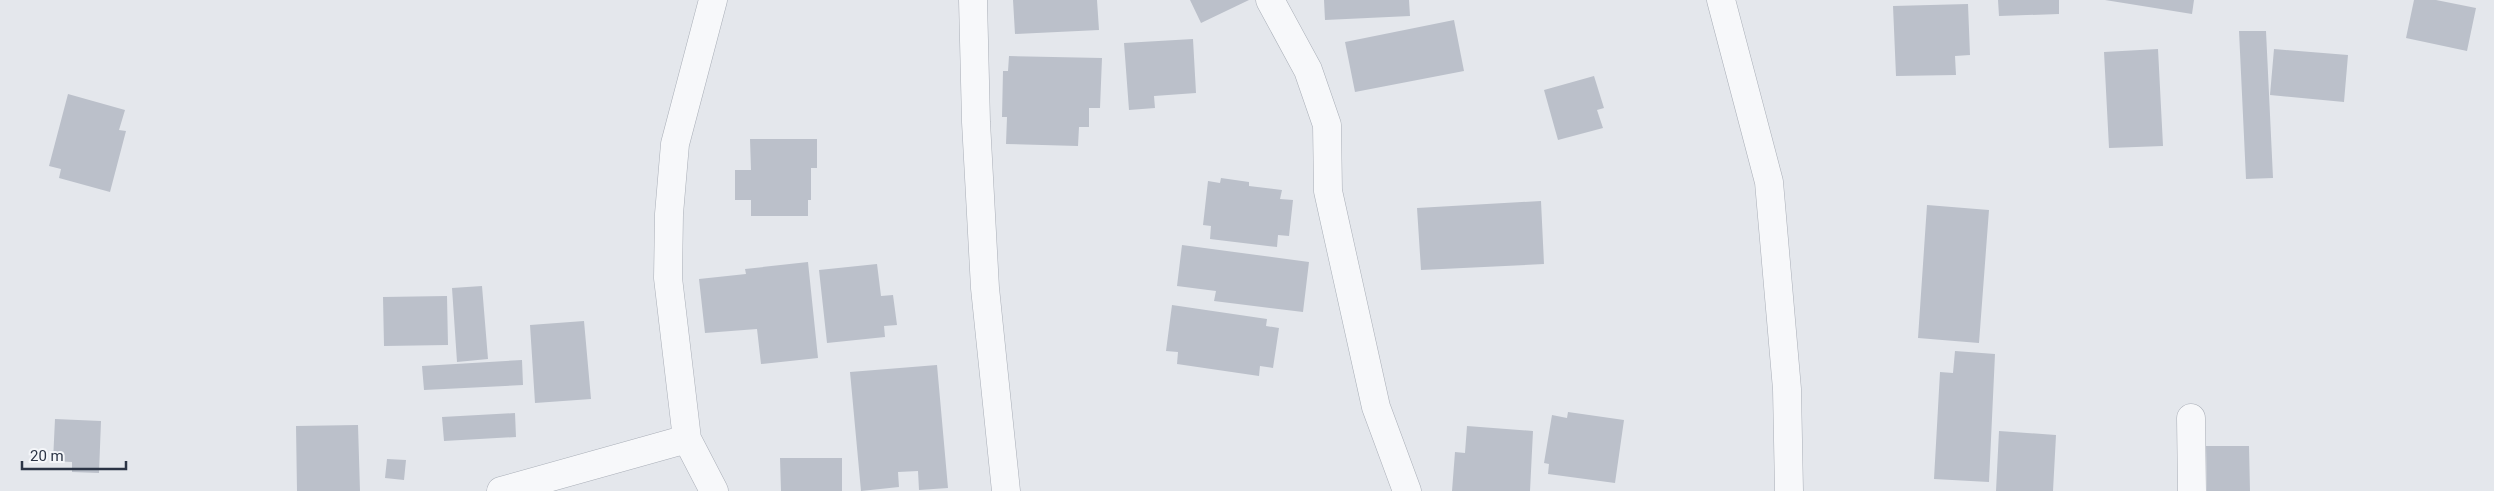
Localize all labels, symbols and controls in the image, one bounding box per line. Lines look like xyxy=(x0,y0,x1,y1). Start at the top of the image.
scale bar xyxy=(22,438,126,470)
text: 20 m xyxy=(30,447,64,465)

